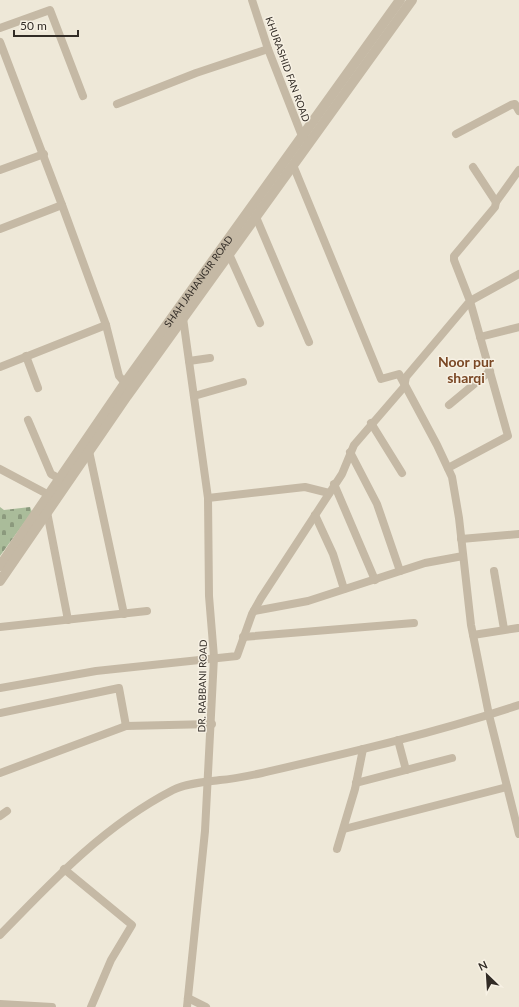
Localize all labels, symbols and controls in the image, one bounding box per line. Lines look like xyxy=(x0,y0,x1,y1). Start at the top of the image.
scale bar xyxy=(14,12,78,38)
street label: KHURASHID FAN ROAD xyxy=(263,15,313,124)
text: 50 m xyxy=(20,18,47,33)
street label: SHAH JAHANGIR ROAD xyxy=(161,233,235,329)
district label: Noor pur sharqi xyxy=(438,353,495,386)
street label: DR. RABBANI ROAD xyxy=(195,639,209,733)
north arrow xyxy=(467,955,507,995)
text: N xyxy=(476,958,489,973)

